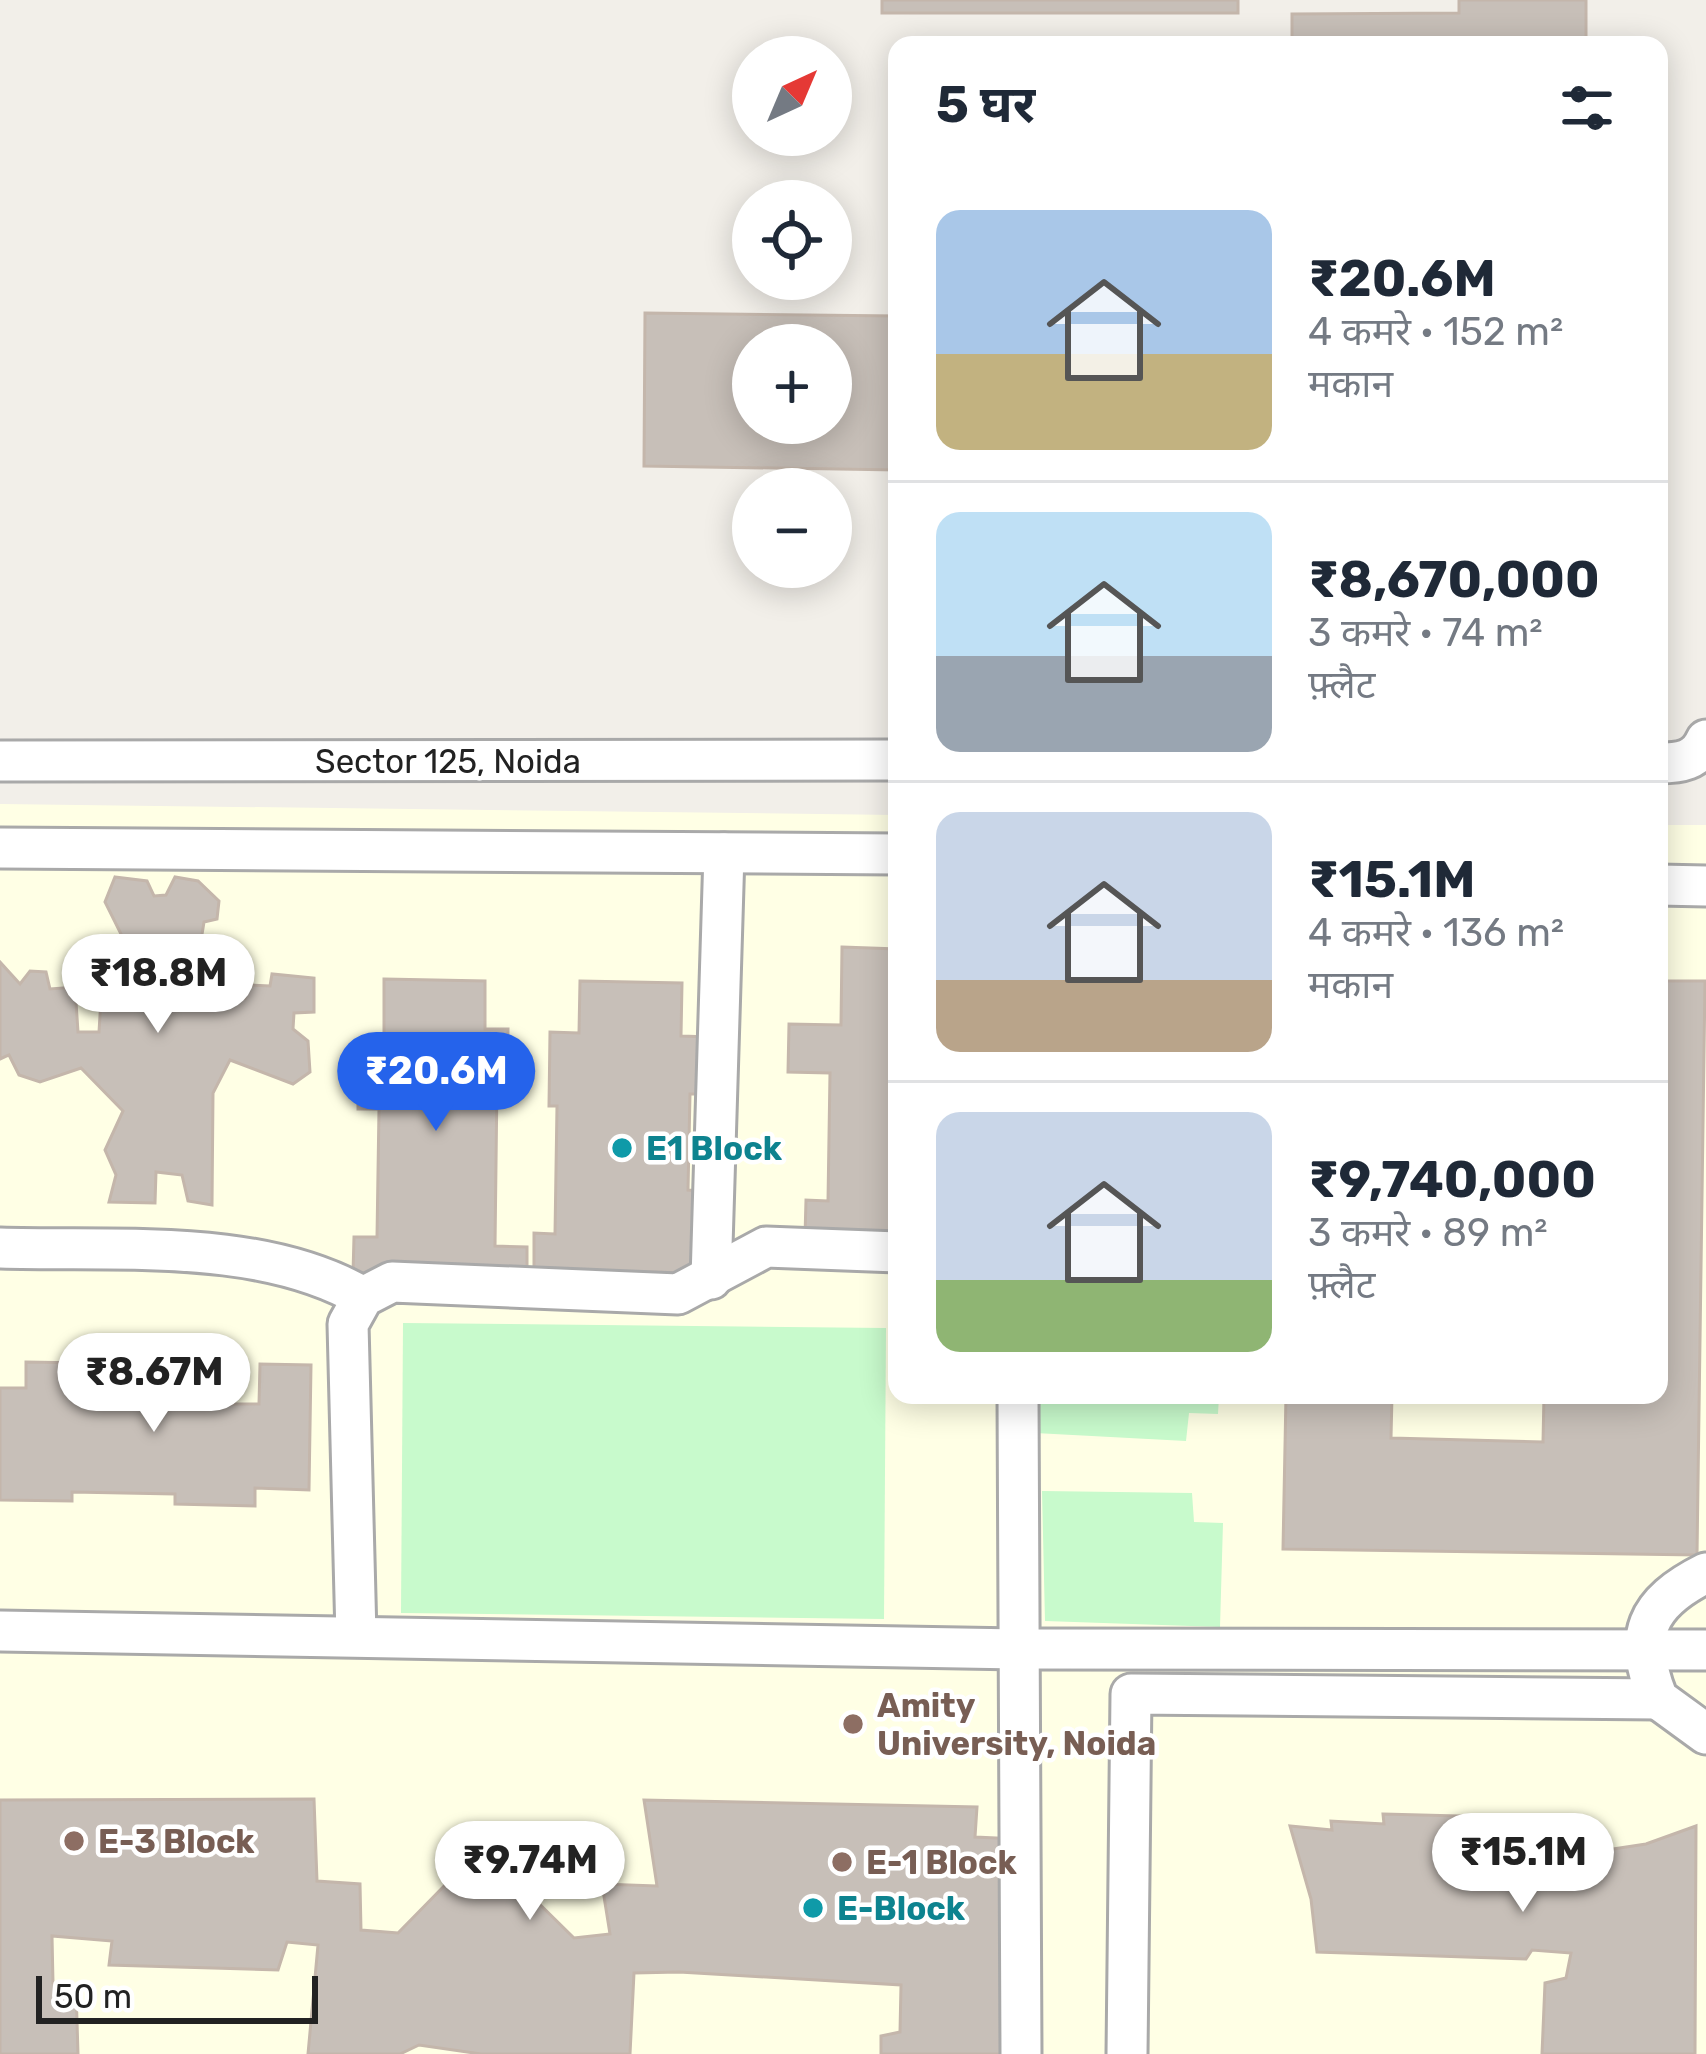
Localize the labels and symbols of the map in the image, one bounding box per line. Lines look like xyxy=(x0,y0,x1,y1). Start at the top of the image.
north arrow xyxy=(732,36,852,156)
street label: Sector 125, Noida xyxy=(315,742,581,781)
pin: ₹18.8M xyxy=(60,934,256,1036)
pin: ₹20.6M xyxy=(338,1032,534,1134)
place label: E1 Block xyxy=(646,1129,783,1168)
marker: E1 Block xyxy=(609,1135,635,1161)
pin: ₹8.67M xyxy=(56,1333,252,1435)
place label: Amity University, Noida xyxy=(877,1686,1156,1763)
marker: Amity University, Noida xyxy=(840,1711,866,1737)
pin: ₹15.1M xyxy=(1425,1813,1621,1915)
pin: ₹9.74M xyxy=(432,1821,628,1923)
place label: E-3 Block xyxy=(98,1822,255,1861)
marker: E-3 Block xyxy=(61,1828,87,1854)
place label: E-1 Block xyxy=(866,1843,1017,1882)
marker: E-1 Block xyxy=(829,1849,855,1875)
place label: E-Block xyxy=(837,1889,966,1928)
marker: E-Block xyxy=(800,1895,826,1921)
scale bar xyxy=(36,1970,318,2023)

